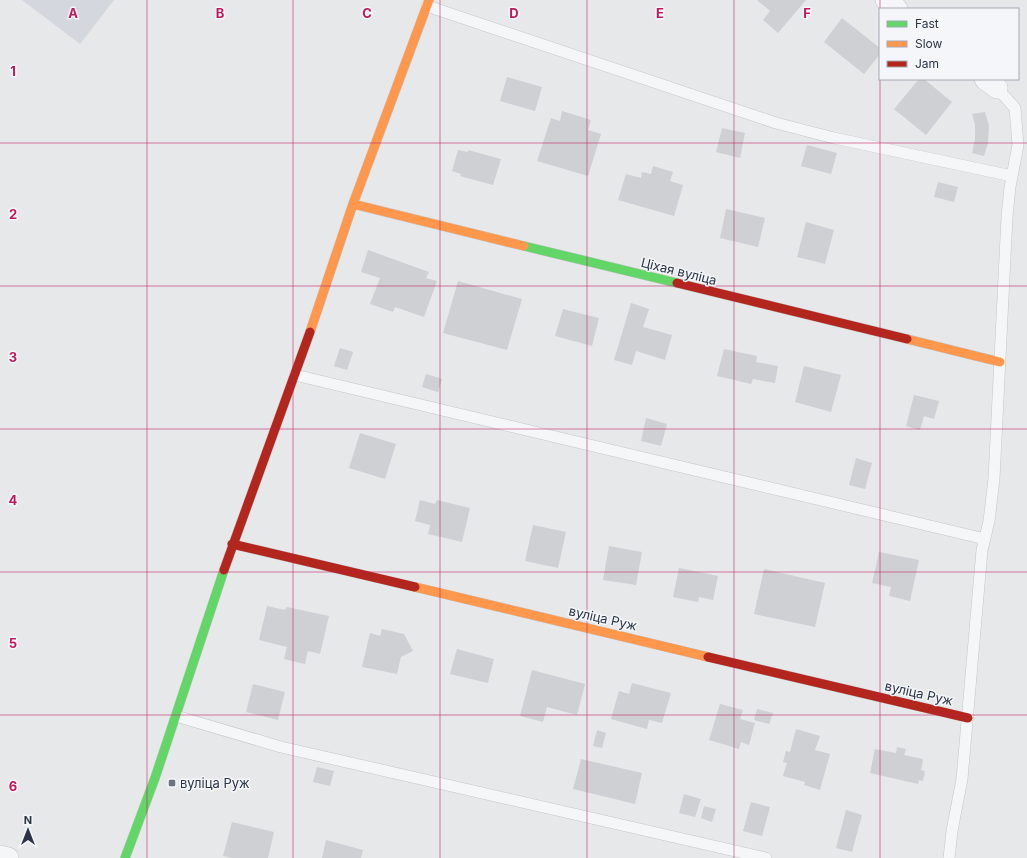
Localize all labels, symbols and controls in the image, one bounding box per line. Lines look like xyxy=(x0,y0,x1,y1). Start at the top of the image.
text: A xyxy=(68,5,78,21)
text: B xyxy=(216,5,225,21)
text: C xyxy=(362,5,372,21)
text: D xyxy=(509,5,519,21)
text: E xyxy=(656,5,664,21)
text: F xyxy=(803,5,811,21)
legend xyxy=(879,8,1019,80)
text: Fast xyxy=(915,16,939,31)
text: Slow xyxy=(915,36,943,51)
text: Jam xyxy=(915,56,939,71)
text: 1 xyxy=(10,63,16,79)
text: 2 xyxy=(9,206,17,222)
street label: Ціхая вуліца xyxy=(639,254,719,288)
text: 3 xyxy=(9,349,17,365)
text: 4 xyxy=(9,492,18,508)
street label: вуліца Руж xyxy=(567,602,639,634)
text: 5 xyxy=(9,635,17,651)
street label: вуліца Руж xyxy=(883,677,955,709)
place label: вуліца Руж xyxy=(180,775,250,791)
text: 6 xyxy=(9,778,17,794)
marker: вуліца Руж xyxy=(167,778,177,788)
north arrow xyxy=(8,810,48,850)
text: N xyxy=(24,813,32,827)

